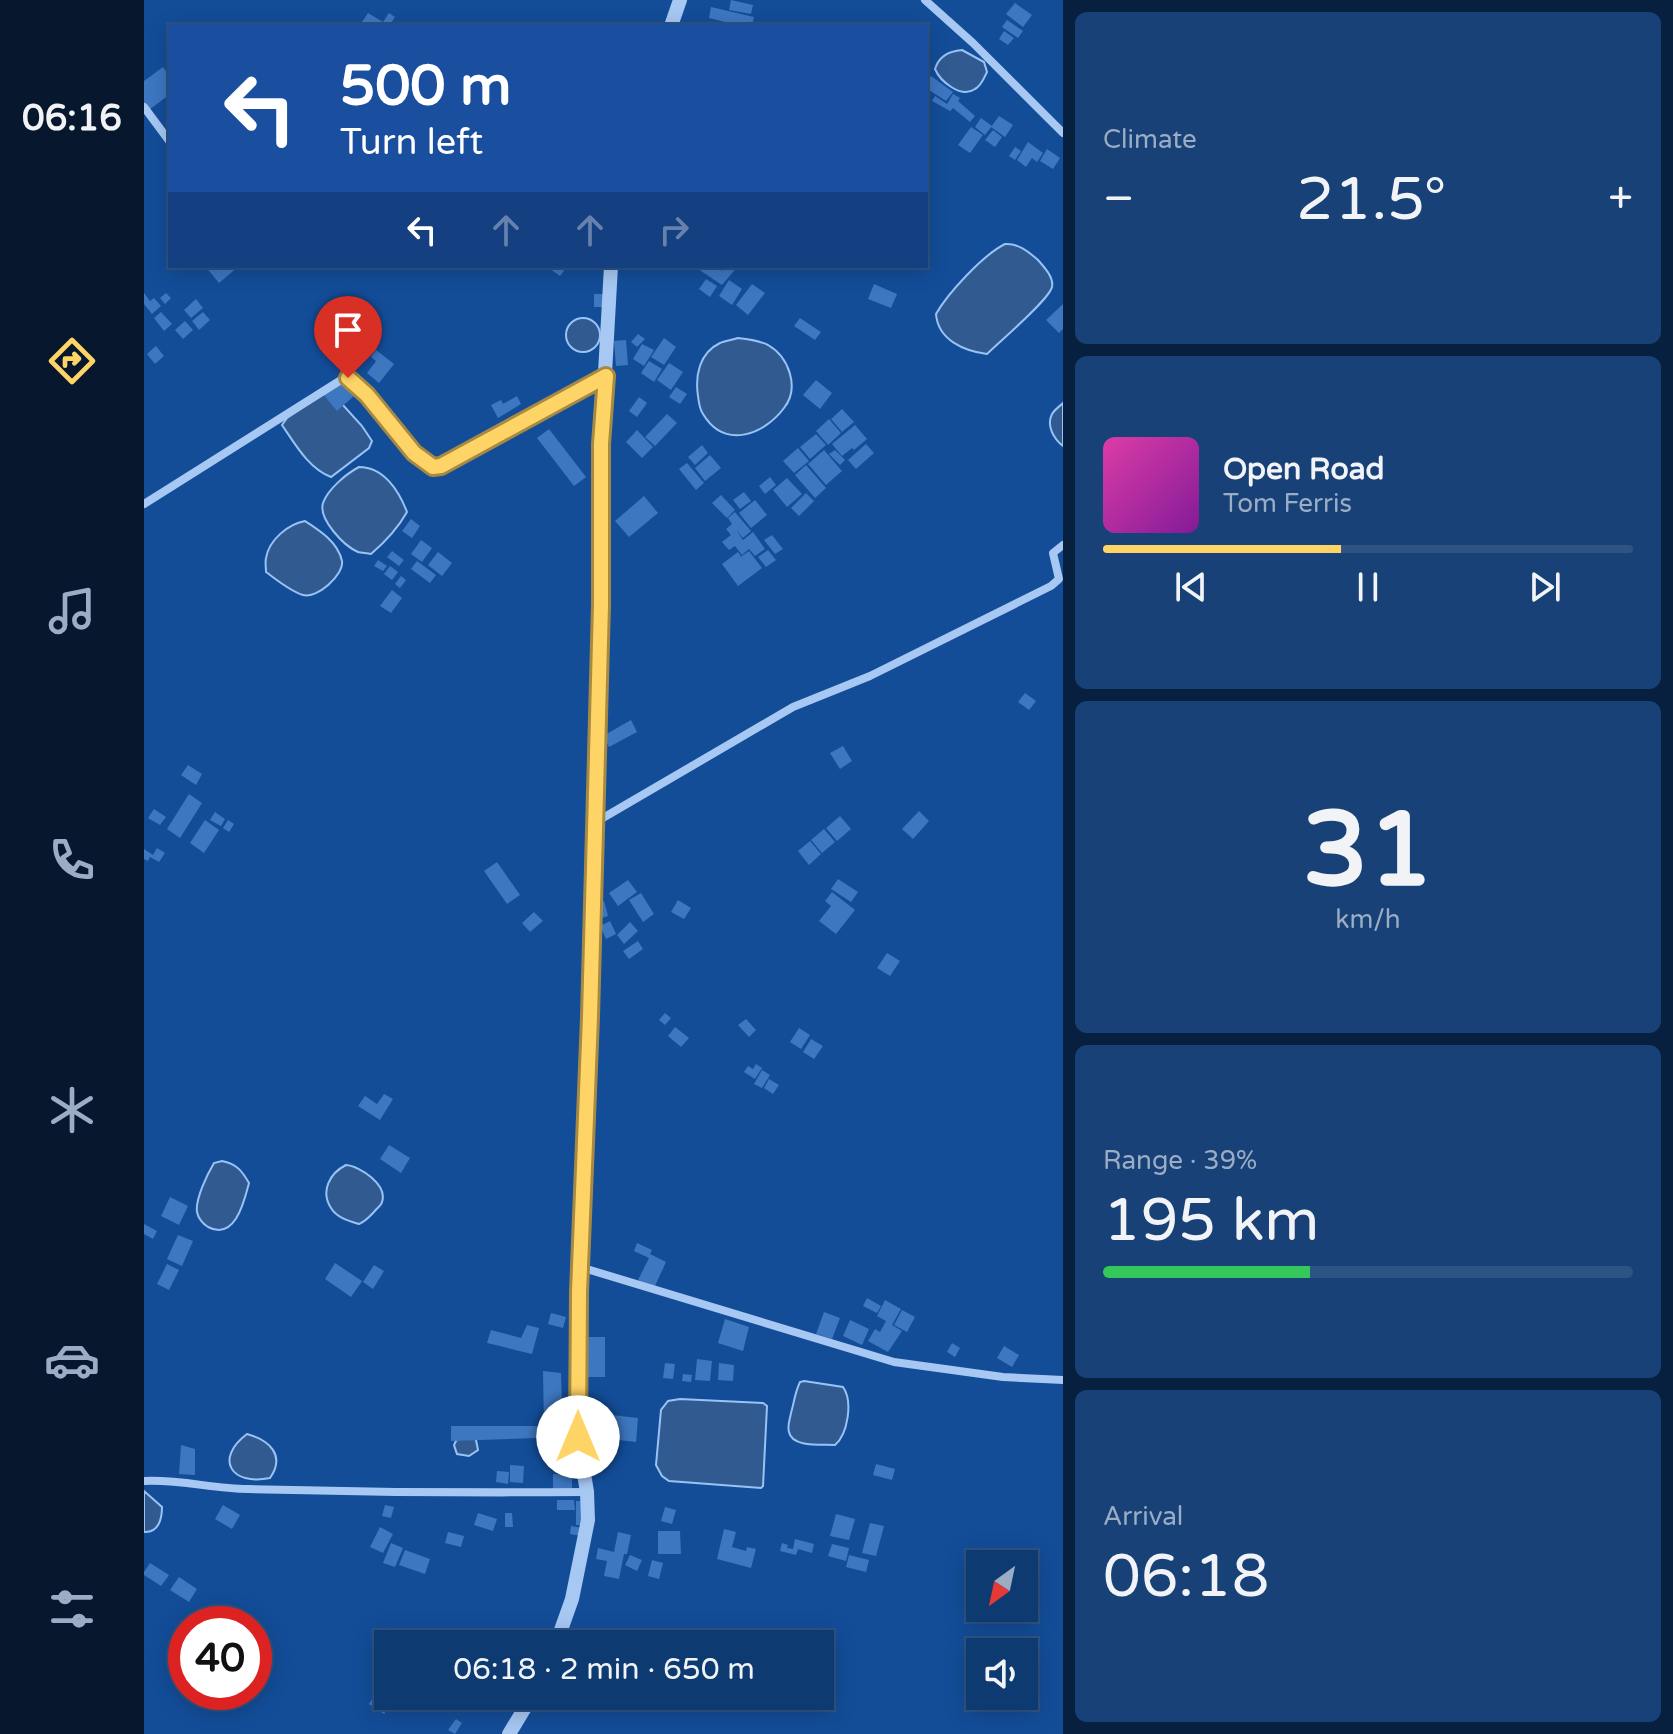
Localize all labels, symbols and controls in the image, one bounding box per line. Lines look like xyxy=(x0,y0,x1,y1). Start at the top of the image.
text: 500 m xyxy=(340,53,511,120)
icon: left xyxy=(208,56,312,160)
text: 06:16 xyxy=(22,97,122,140)
text: Turn left xyxy=(340,121,483,164)
text: Climate xyxy=(1103,124,1197,155)
text: 21.5° xyxy=(1296,164,1446,236)
text: − xyxy=(1103,173,1134,226)
text: + xyxy=(1608,173,1633,226)
icon: left xyxy=(400,208,444,252)
icon: ahead xyxy=(484,208,528,252)
icon: ahead xyxy=(568,208,612,252)
icon: right xyxy=(652,208,696,252)
pin xyxy=(314,296,382,378)
icon: arrive xyxy=(326,308,370,352)
icon: directions xyxy=(44,333,100,389)
text: Open Road xyxy=(1223,451,1384,488)
text: Tom Ferris xyxy=(1223,488,1352,519)
icon: previous xyxy=(1169,565,1213,609)
icon: pause xyxy=(1346,565,1390,609)
icon: next xyxy=(1523,565,1567,609)
icon: music xyxy=(44,583,100,639)
text: 31 xyxy=(1303,789,1433,914)
icon: phone xyxy=(44,832,100,888)
text: km/h xyxy=(1335,904,1401,935)
icon: climate xyxy=(44,1082,100,1138)
text: Range · 39% xyxy=(1103,1145,1257,1176)
text: 195 km xyxy=(1103,1185,1319,1257)
icon: car xyxy=(44,1332,100,1388)
position arrow xyxy=(536,1395,620,1479)
text: Arrival xyxy=(1103,1501,1183,1532)
text: 06:18 xyxy=(1103,1541,1269,1613)
north arrow xyxy=(966,1550,1038,1622)
map controls xyxy=(966,1550,1038,1710)
icon: filters xyxy=(44,1581,100,1637)
speed limit sign: 40 xyxy=(168,1606,272,1710)
button: sound xyxy=(966,1638,1038,1710)
text: 06:18 · 2 min · 650 m xyxy=(453,1651,755,1688)

